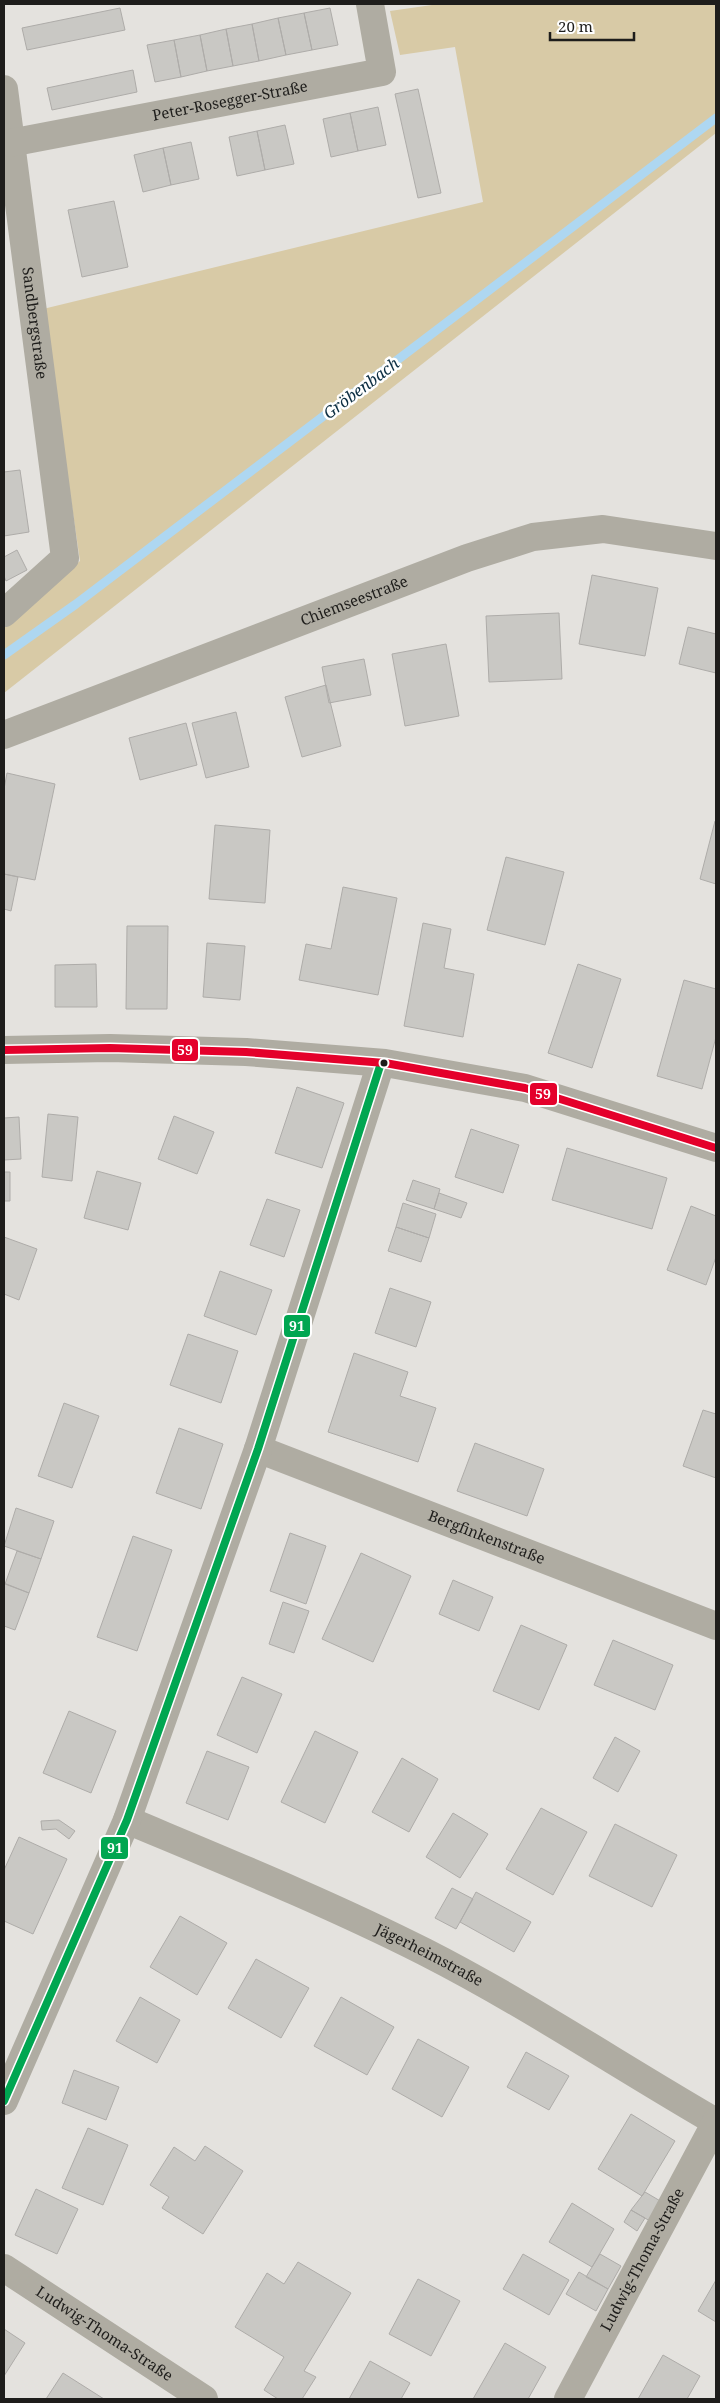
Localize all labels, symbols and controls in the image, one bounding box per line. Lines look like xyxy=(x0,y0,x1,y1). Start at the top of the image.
scale bar xyxy=(550,10,634,42)
text: 20 m xyxy=(558,16,593,36)
street label: Peter-Rosegger-Straße xyxy=(150,75,309,125)
street label: Sandbergstraße xyxy=(18,266,53,380)
water label: Gröbenbach xyxy=(318,352,404,424)
street label: Chiemseestraße xyxy=(297,571,411,630)
line badge: 59 xyxy=(171,1038,199,1062)
text: 59 xyxy=(177,1040,193,1059)
unlabelled marker xyxy=(379,1058,389,1068)
line badge: 59 xyxy=(529,1082,558,1106)
text: 59 xyxy=(535,1084,551,1103)
line badge: 91 xyxy=(283,1314,311,1338)
text: 91 xyxy=(289,1316,305,1335)
street label: Bergfinkenstraße xyxy=(426,1505,548,1568)
line badge: 91 xyxy=(100,1836,129,1860)
text: 91 xyxy=(107,1838,123,1857)
street label: Jägerheimstraße xyxy=(371,1918,487,1990)
street label: Ludwig-Thoma-Straße xyxy=(595,2184,688,2334)
street label: Ludwig-Thoma-Straße xyxy=(33,2281,177,2385)

